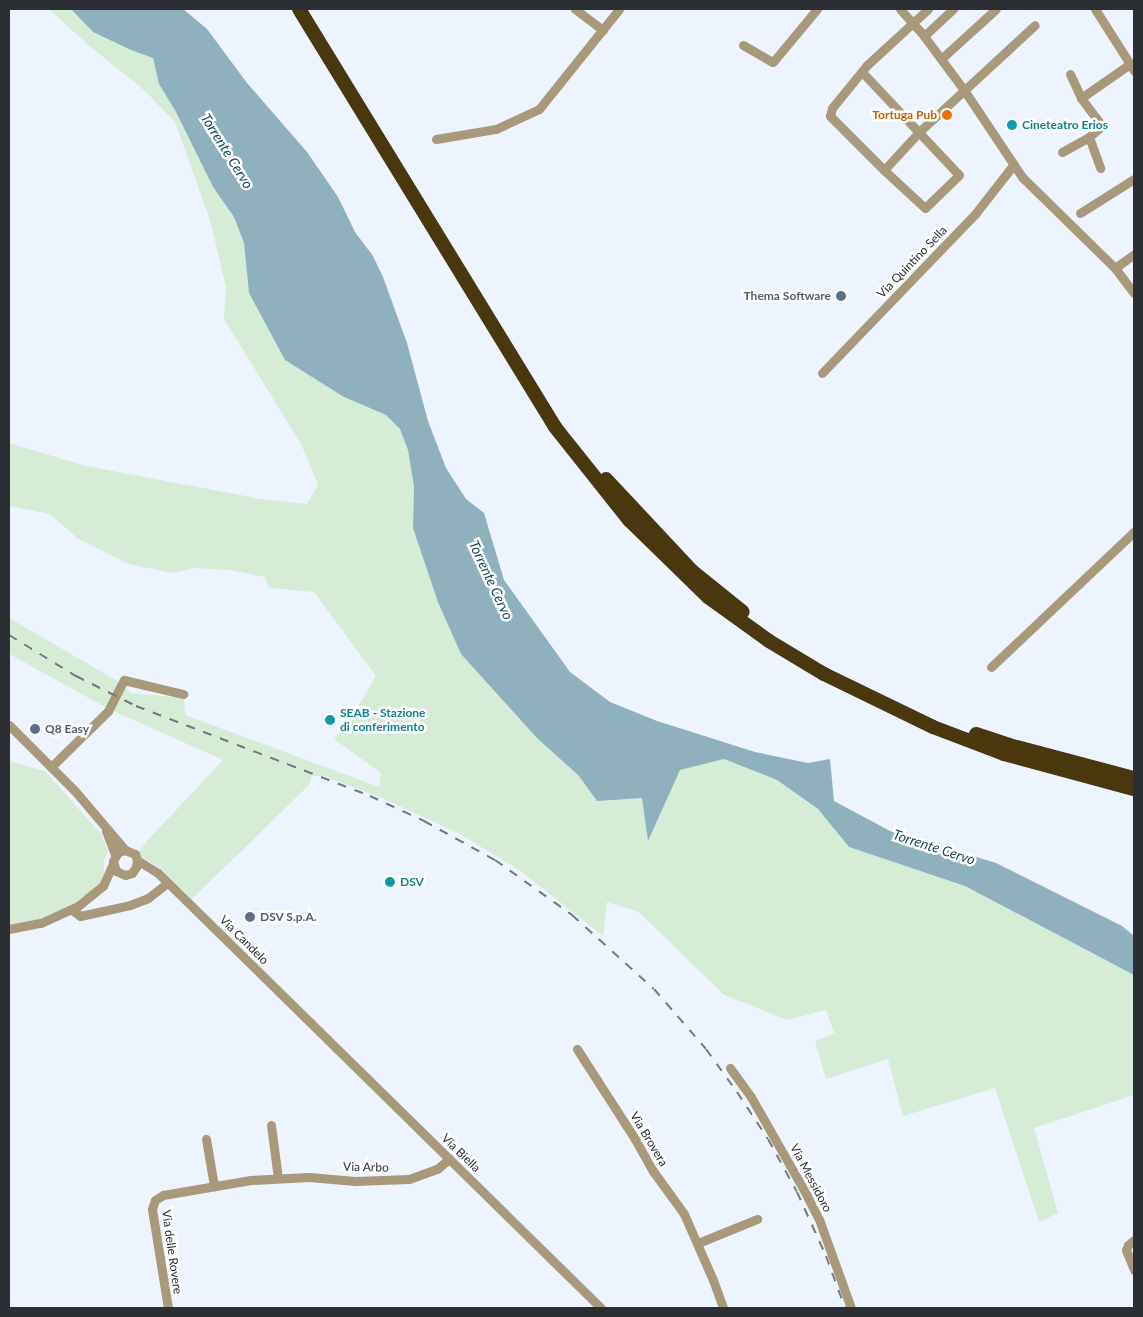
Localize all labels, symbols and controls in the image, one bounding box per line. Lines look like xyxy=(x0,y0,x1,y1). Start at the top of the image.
place label: Tortuga Pub xyxy=(872,108,937,122)
marker: Tortuga Pub xyxy=(941,109,953,121)
water label: Torrente Cervo xyxy=(197,110,257,192)
place label: Cineteatro Erios xyxy=(1022,118,1108,132)
marker: Cineteatro Erios xyxy=(1006,119,1018,131)
street label: Via Quintino Sella xyxy=(874,223,950,301)
place label: Thema Software xyxy=(744,289,831,303)
marker: Thema Software xyxy=(835,290,847,302)
water label: Torrente Cervo xyxy=(465,538,517,622)
place label: SEAB - Stazione di conferimento xyxy=(340,706,426,734)
marker: SEAB - Stazione di conferimento xyxy=(324,714,336,726)
place label: Q8 Easy xyxy=(45,722,89,736)
marker: Q8 Easy xyxy=(29,723,41,735)
water label: Torrente Cervo xyxy=(891,826,977,868)
place label: DSV xyxy=(400,875,424,889)
marker: DSV xyxy=(384,876,396,888)
place label: DSV S.p.A. xyxy=(260,910,317,924)
marker: DSV S.p.A. xyxy=(244,911,256,923)
street label: Via Candelo xyxy=(216,912,272,968)
street label: Via Brovera xyxy=(627,1109,671,1169)
street label: Via Biella xyxy=(439,1131,483,1175)
street label: Via Messidoro xyxy=(787,1141,835,1215)
street label: Via Arbo xyxy=(343,1159,389,1175)
street label: Via delle Rovere xyxy=(159,1209,185,1295)

